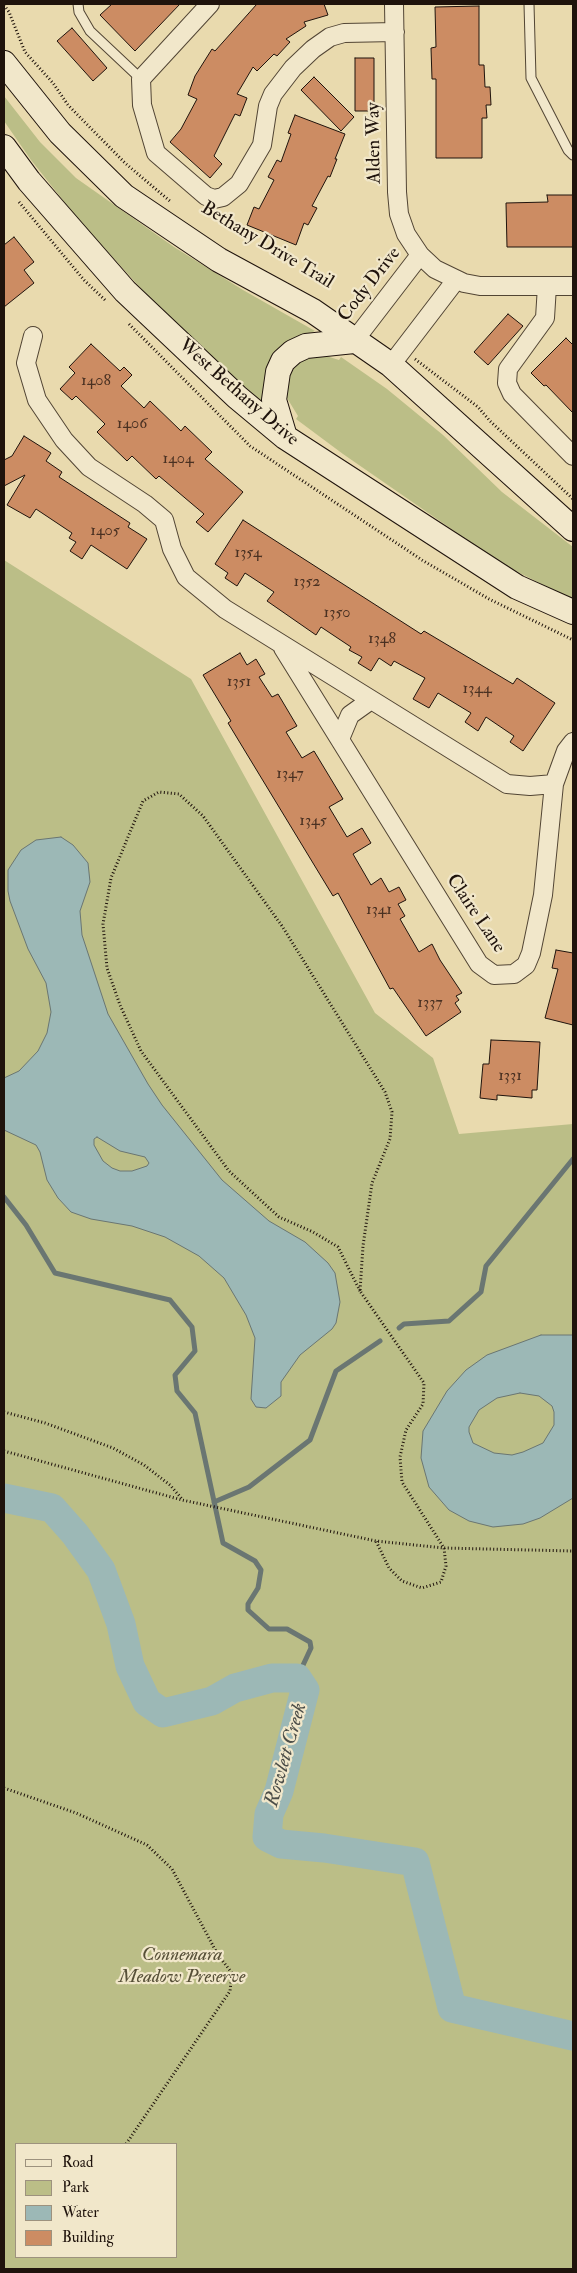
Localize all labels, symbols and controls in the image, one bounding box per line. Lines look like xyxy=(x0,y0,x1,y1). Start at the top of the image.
street label: Alden Way xyxy=(363,102,387,184)
street label: Bethany Drive Trail xyxy=(197,197,337,295)
street label: Cody Drive xyxy=(334,243,406,327)
street label: West Bethany Drive xyxy=(173,335,303,451)
house number: 1408 xyxy=(81,372,111,392)
house number: 1406 xyxy=(117,415,147,435)
house number: 1404 xyxy=(162,450,194,470)
house number: 1405 xyxy=(90,522,120,542)
house number: 1354 xyxy=(234,544,262,564)
house number: 1352 xyxy=(294,573,320,593)
house number: 1350 xyxy=(324,604,350,624)
house number: 1348 xyxy=(368,630,396,650)
house number: 1351 xyxy=(227,673,251,693)
house number: 1344 xyxy=(462,680,492,700)
house number: 1347 xyxy=(276,765,304,785)
house number: 1345 xyxy=(299,812,327,832)
street label: Claire Lane xyxy=(440,870,510,958)
house number: 1341 xyxy=(366,901,392,921)
house number: 1337 xyxy=(417,994,443,1014)
house number: 1331 xyxy=(498,1067,522,1087)
water label: Rowlett Creek xyxy=(261,1700,313,1810)
park label: Connemara Meadow Preserve xyxy=(119,1945,245,1989)
legend xyxy=(15,2143,178,2258)
text: Road xyxy=(62,2153,93,2172)
text: Park xyxy=(62,2178,89,2197)
text: Water xyxy=(62,2203,99,2222)
text: Building xyxy=(62,2228,114,2247)

